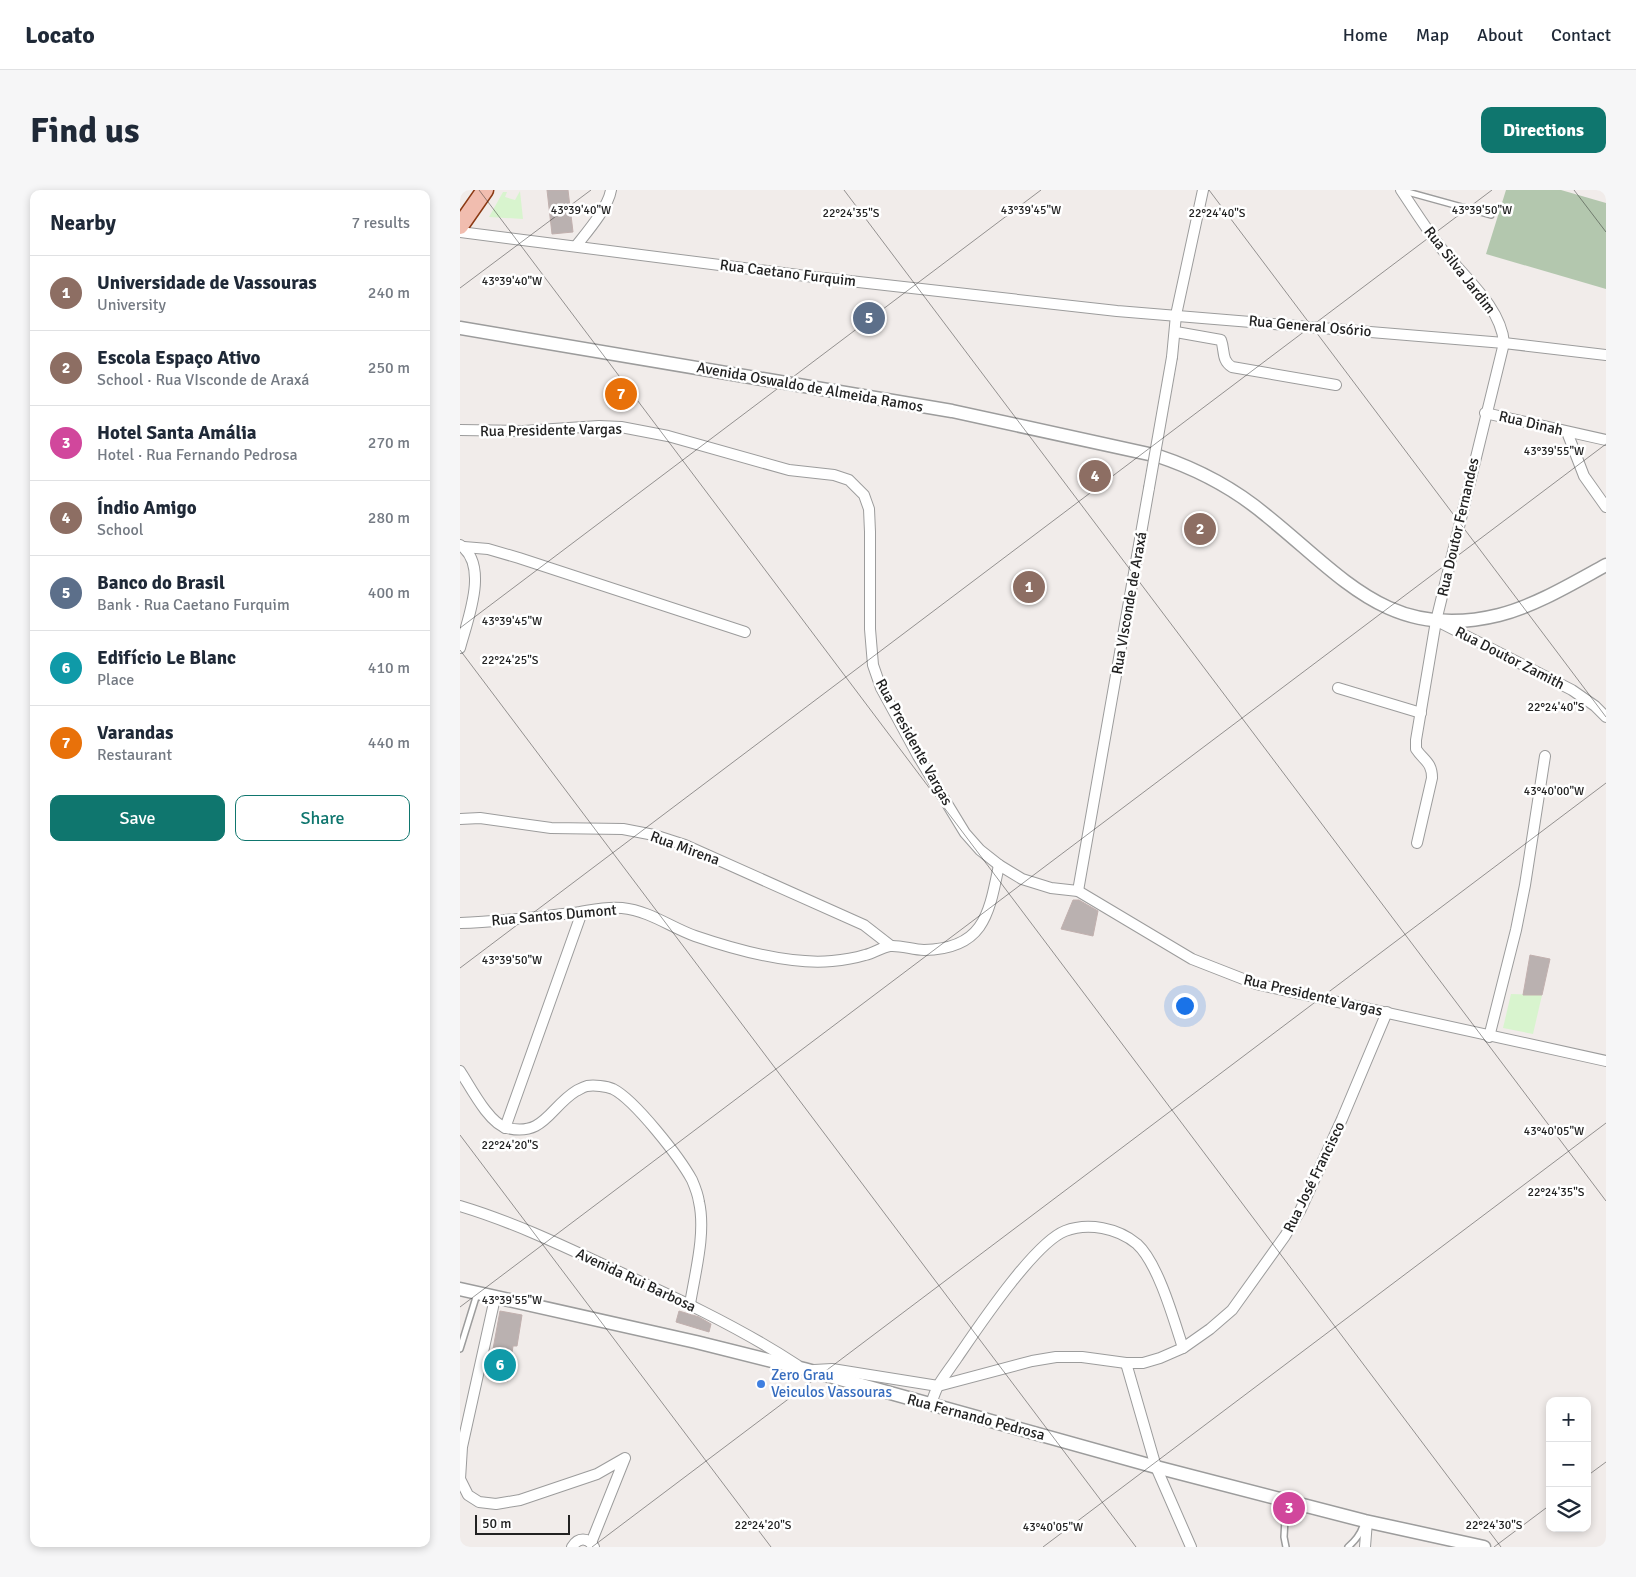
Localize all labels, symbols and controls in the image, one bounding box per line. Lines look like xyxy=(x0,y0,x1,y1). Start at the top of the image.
text: Locato xyxy=(25,20,95,50)
text: Home xyxy=(1343,24,1388,46)
text: Map xyxy=(1416,24,1449,46)
text: About xyxy=(1477,24,1523,46)
text: Contact xyxy=(1551,24,1611,46)
button: Directions xyxy=(1481,107,1606,153)
text: Find us xyxy=(30,109,140,152)
text: 43°39'40"W xyxy=(551,203,611,218)
text: 43°39'45"W xyxy=(1001,203,1061,218)
text: 43°39'50"W xyxy=(1452,203,1512,218)
text: 22°24'35"S xyxy=(822,206,880,221)
text: 22°24'40"S xyxy=(1188,206,1246,221)
text: Nearby xyxy=(50,210,116,236)
text: 7 results xyxy=(351,213,410,233)
street label: Rua Silva Jardim xyxy=(1420,223,1500,317)
street label: Rua Caetano Furquim xyxy=(719,256,857,290)
text: Universidade de Vassouras xyxy=(97,271,317,295)
text: 43°39'40"W xyxy=(482,274,542,289)
text: 1 xyxy=(62,283,70,303)
text: 240 m xyxy=(368,283,410,303)
text: University xyxy=(97,295,166,315)
pin: 5 xyxy=(853,299,885,337)
street label: Rua General Osório xyxy=(1248,312,1372,340)
text: Escola Espaço Ativo xyxy=(97,346,260,370)
text: 2 xyxy=(62,358,70,378)
text: 250 m xyxy=(368,358,410,378)
street label: Avenida Oswaldo de Almeida Ramos xyxy=(695,358,925,416)
text: School · Rua VIsconde de Araxá xyxy=(97,370,309,390)
pin: 7 xyxy=(605,375,637,413)
street label: Rua Dinah xyxy=(1497,407,1565,439)
street label: Rua Presidente Vargas xyxy=(480,420,623,440)
text: Hotel Santa Amália xyxy=(97,421,257,445)
text: 3 xyxy=(62,433,70,453)
text: 270 m xyxy=(368,433,410,453)
text: 43°39'55"W xyxy=(1524,444,1584,459)
text: Hotel · Rua Fernando Pedrosa xyxy=(97,445,298,465)
street label: Rua Doutor Fernandes xyxy=(1433,456,1483,598)
pin: 4 xyxy=(1079,457,1111,495)
text: Índio Amigo xyxy=(97,496,197,520)
text: 4 xyxy=(62,508,70,528)
text: 280 m xyxy=(368,508,410,528)
pin: 2 xyxy=(1184,510,1216,548)
text: School xyxy=(97,520,143,540)
street label: Rua VIsconde de Araxá xyxy=(1108,530,1150,676)
pin: 1 xyxy=(1013,568,1045,606)
text: Banco do Brasil xyxy=(97,571,225,595)
text: 5 xyxy=(62,583,70,603)
text: 400 m xyxy=(368,583,410,603)
text: Bank · Rua Caetano Furquim xyxy=(97,595,290,615)
text: 43°39'45"W xyxy=(482,614,542,629)
street label: Rua Doutor Zamith xyxy=(1452,623,1568,693)
text: Edifício Le Blanc xyxy=(97,646,236,670)
text: 22°24'25"S xyxy=(481,653,539,668)
text: 6 xyxy=(62,658,70,678)
text: 410 m xyxy=(368,658,410,678)
text: Place xyxy=(97,670,134,690)
street label: Rua Presidente Vargas xyxy=(872,675,957,809)
text: 22°24'40"S xyxy=(1527,700,1585,715)
text: Varandas xyxy=(97,721,174,745)
text: 7 xyxy=(62,733,70,753)
text: 440 m xyxy=(368,733,410,753)
text: Restaurant xyxy=(97,745,172,765)
text: 43°40'00"W xyxy=(1524,784,1584,799)
button: Save xyxy=(50,795,225,841)
button: Share xyxy=(235,795,410,841)
street label: Rua Mirena xyxy=(648,827,722,869)
street label: Rua Santos Dumont xyxy=(491,901,617,929)
text: 43°39'50"W xyxy=(482,953,542,968)
street label: Rua Presidente Vargas xyxy=(1242,970,1385,1020)
your location xyxy=(1172,993,1198,1019)
street label: Rua José Francisco xyxy=(1279,1119,1349,1235)
text: 43°40'05"W xyxy=(1524,1124,1584,1139)
text: 22°24'20"S xyxy=(481,1138,539,1153)
text: 22°24'35"S xyxy=(1527,1185,1585,1200)
street label: Avenida Rui Barbosa xyxy=(573,1244,699,1316)
text: 43°39'55"W xyxy=(482,1293,542,1308)
pin: 6 xyxy=(484,1346,516,1384)
place label: Zero Grau Veiculos Vassouras xyxy=(771,1366,892,1401)
marker: Zero Grau Veiculos Vassouras xyxy=(755,1378,767,1390)
street label: Rua Fernando Pedrosa xyxy=(905,1390,1047,1444)
map controls xyxy=(1546,1397,1591,1532)
button: + xyxy=(1546,1397,1591,1442)
button: − xyxy=(1546,1442,1591,1487)
button: layers xyxy=(1546,1487,1591,1532)
pin: 3 xyxy=(1273,1489,1305,1527)
scale bar xyxy=(475,1512,570,1535)
text: 50 m xyxy=(482,1515,511,1532)
text: 22°24'20"S xyxy=(734,1518,792,1533)
text: 22°24'30"S xyxy=(1465,1518,1523,1533)
text: 43°40'05"W xyxy=(1023,1520,1083,1535)

